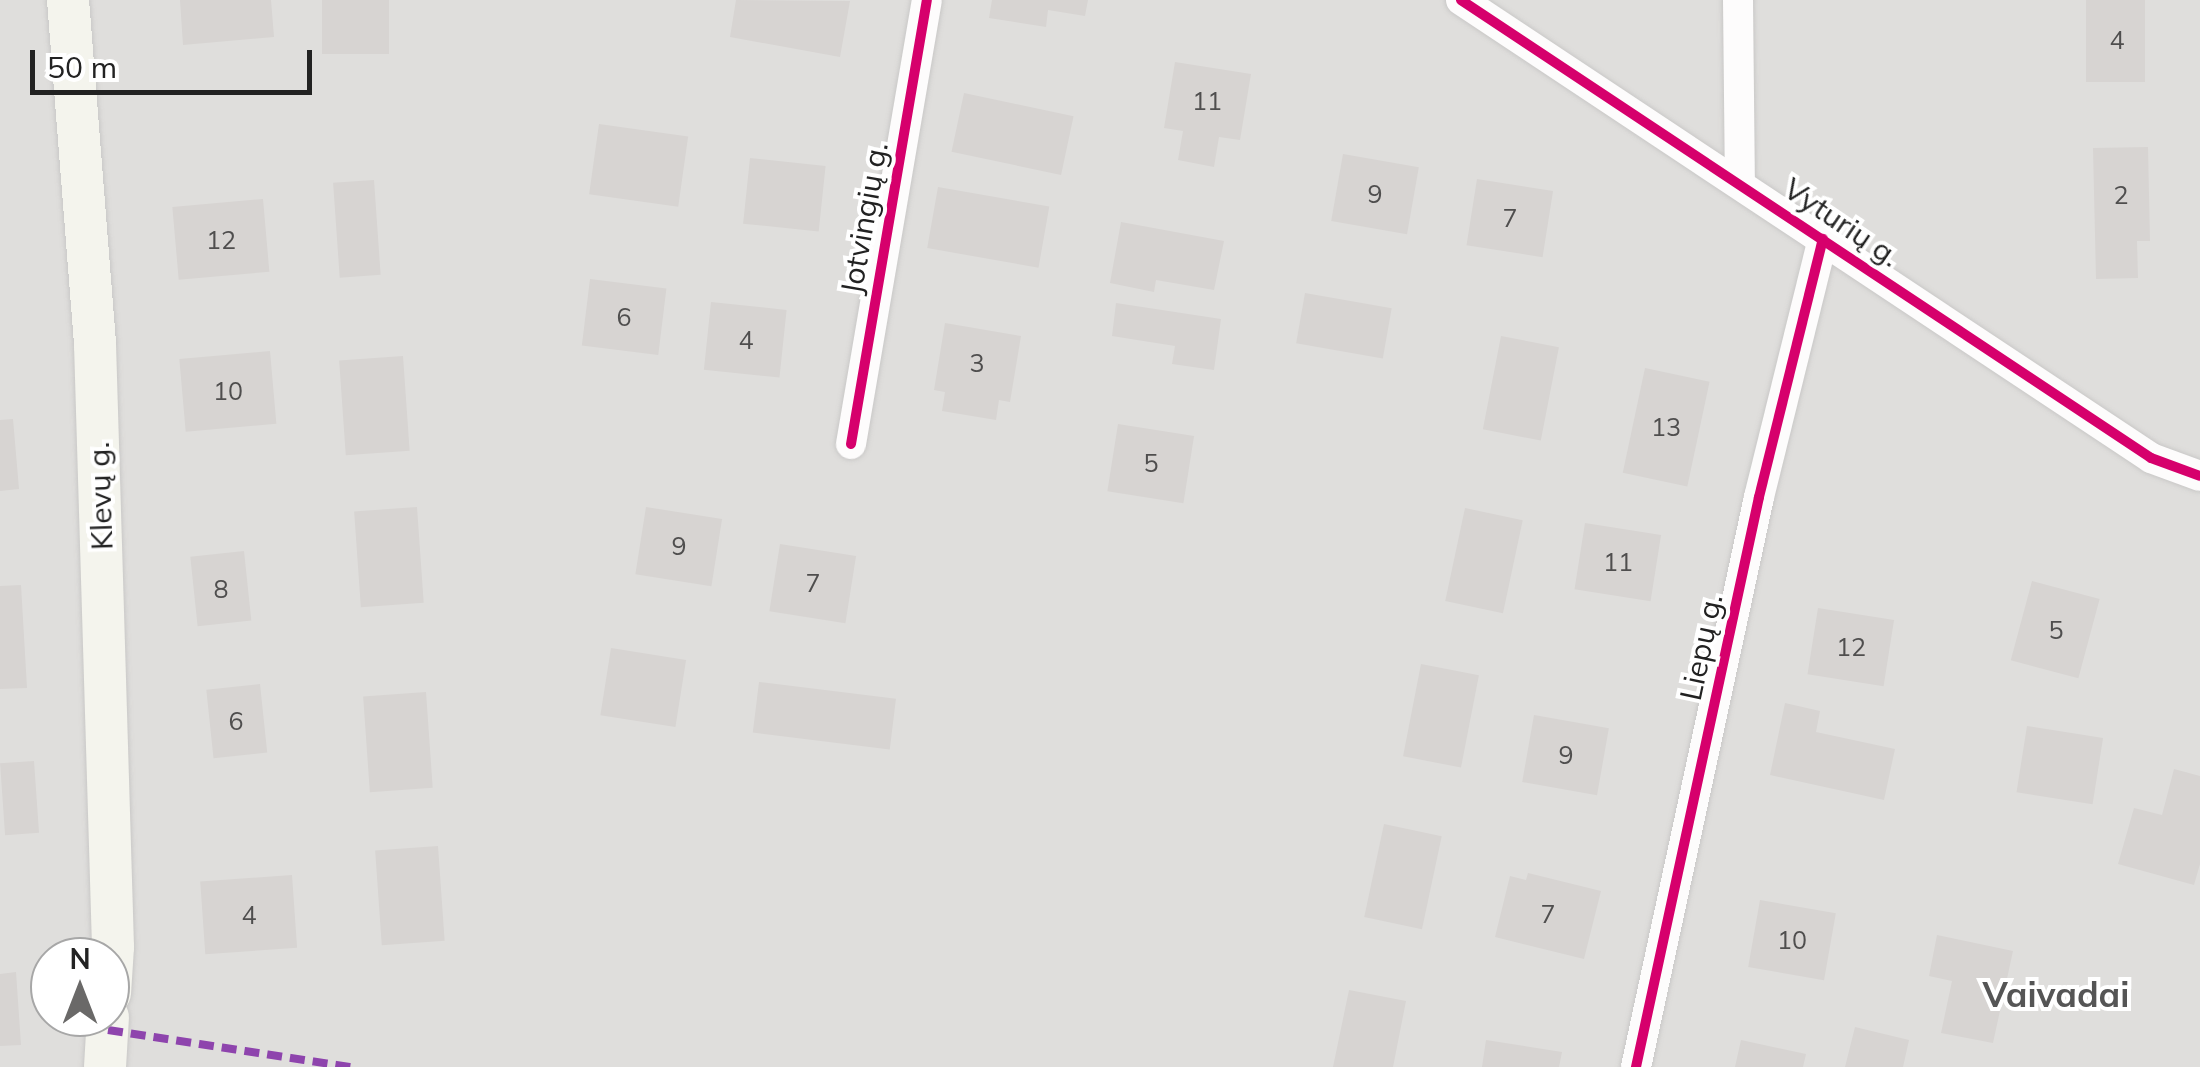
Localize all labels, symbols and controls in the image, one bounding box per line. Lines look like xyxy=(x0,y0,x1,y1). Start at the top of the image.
house number: 4 xyxy=(2110,25,2124,55)
scale bar xyxy=(35,30,318,92)
text: 50 m xyxy=(47,48,117,86)
house number: 11 xyxy=(1192,86,1222,116)
street label: Jotvingių g. xyxy=(833,139,895,297)
street label: Vyturių g. xyxy=(1777,170,1907,274)
house number: 9 xyxy=(1368,179,1382,209)
house number: 2 xyxy=(2114,180,2128,210)
house number: 7 xyxy=(1503,203,1517,233)
house number: 12 xyxy=(206,225,236,255)
house number: 6 xyxy=(617,302,631,332)
house number: 4 xyxy=(739,325,753,355)
house number: 3 xyxy=(970,348,984,378)
house number: 10 xyxy=(213,376,243,406)
house number: 13 xyxy=(1651,412,1681,442)
street label: Klevų g. xyxy=(80,441,120,551)
house number: 5 xyxy=(1144,448,1158,478)
house number: 9 xyxy=(672,531,686,561)
house number: 11 xyxy=(1603,547,1633,577)
house number: 7 xyxy=(806,568,820,598)
house number: 8 xyxy=(214,574,228,604)
street label: Liepų g. xyxy=(1672,590,1730,704)
house number: 5 xyxy=(2049,615,2063,645)
house number: 12 xyxy=(1836,632,1866,662)
house number: 6 xyxy=(229,706,243,736)
house number: 9 xyxy=(1559,740,1573,770)
house number: 7 xyxy=(1541,899,1555,929)
house number: 4 xyxy=(242,900,256,930)
house number: 10 xyxy=(1777,925,1807,955)
north arrow xyxy=(30,937,130,1037)
text: N xyxy=(69,941,91,976)
district label: Vaivadai xyxy=(1983,973,2129,1015)

